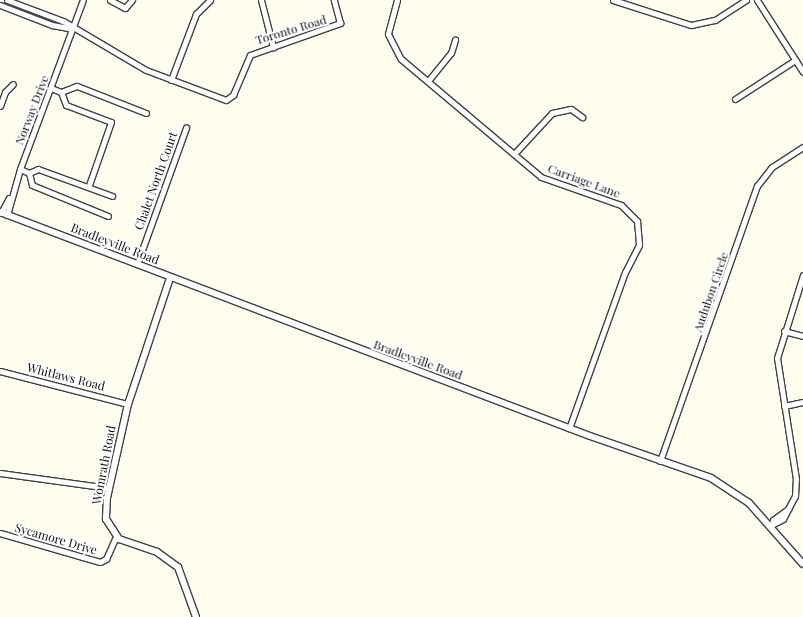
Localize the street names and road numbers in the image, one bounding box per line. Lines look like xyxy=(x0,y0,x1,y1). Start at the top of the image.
street label: Toronto Road xyxy=(254,12,328,48)
street label: Norway Drive xyxy=(12,73,52,147)
street label: Chalet North Court xyxy=(131,130,181,232)
street label: Carriage Lane xyxy=(546,161,622,201)
street label: Bradleyville Road xyxy=(69,221,161,267)
street label: Audubon Circle xyxy=(691,250,731,334)
street label: Bradleyville Road xyxy=(372,337,464,383)
street label: Whitlaws Road xyxy=(26,360,106,394)
street label: Womrath Road xyxy=(89,424,119,506)
street label: Sycamore Drive xyxy=(13,520,99,558)

